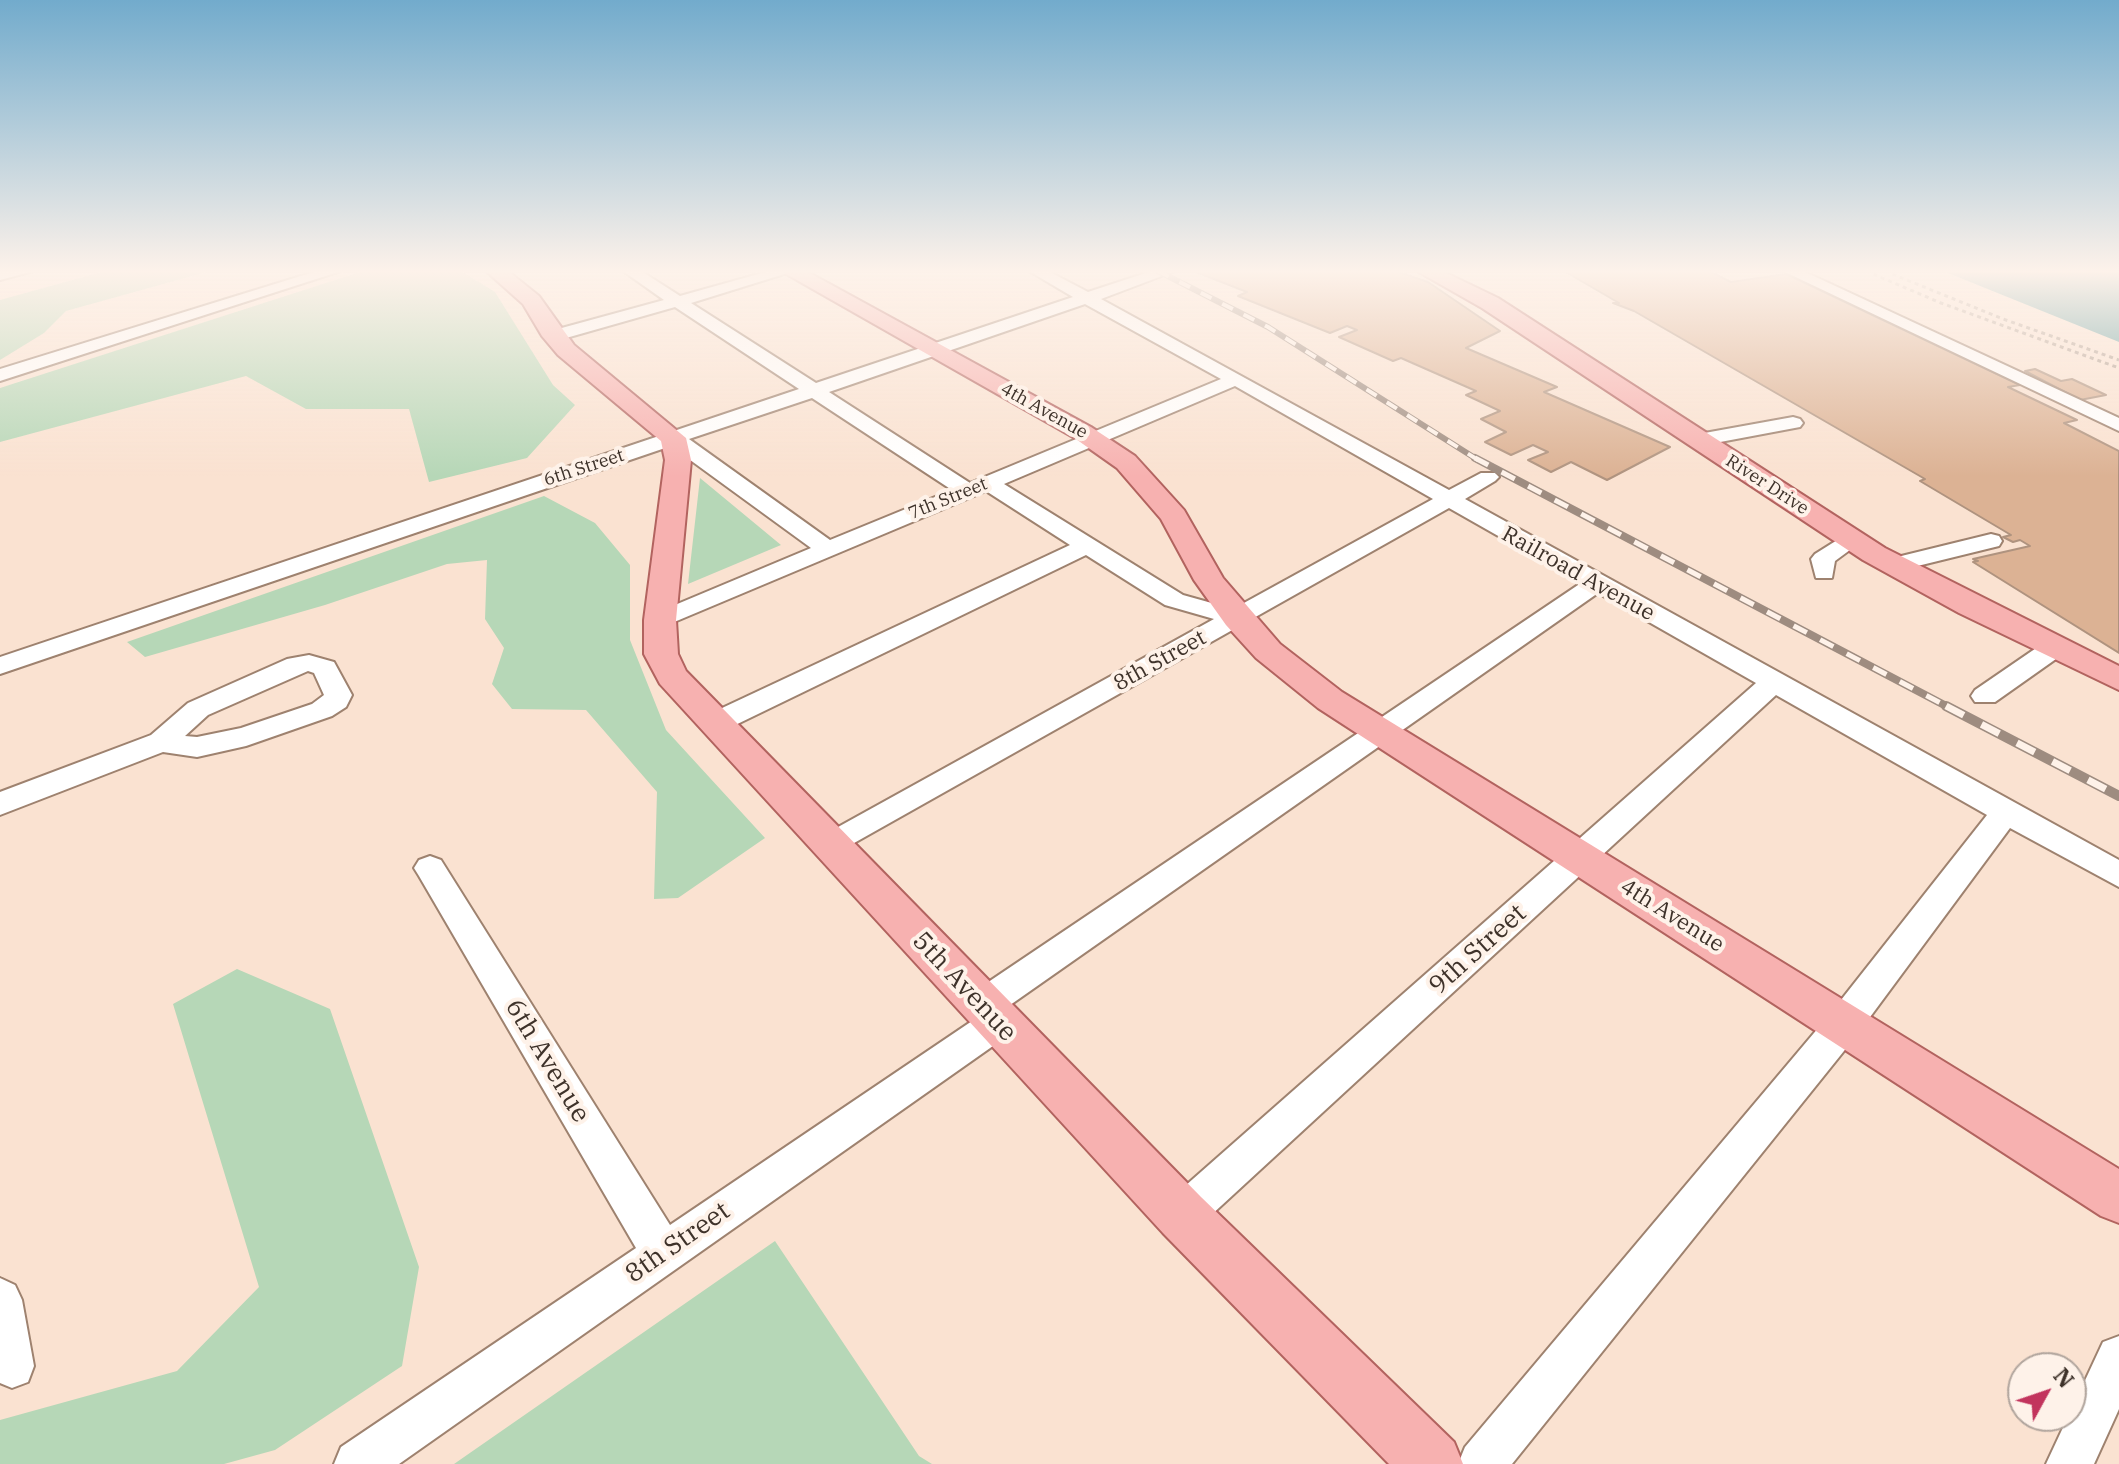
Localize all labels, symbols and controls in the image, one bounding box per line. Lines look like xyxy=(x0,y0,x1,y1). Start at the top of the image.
street label: 4th Avenue xyxy=(997,378,1091,444)
street label: 6th Street xyxy=(541,445,627,491)
street label: River Drive xyxy=(1722,450,1812,520)
street label: 7th Street xyxy=(905,473,991,525)
street label: Railroad Avenue xyxy=(1497,521,1659,627)
street label: 8th Street xyxy=(1109,625,1211,697)
street label: 4th Avenue xyxy=(1615,874,1729,958)
street label: 9th Street xyxy=(1423,898,1533,1002)
street label: 5th Avenue xyxy=(905,926,1023,1048)
street label: 6th Avenue xyxy=(498,994,596,1128)
street label: 8th Street xyxy=(620,1196,736,1290)
north arrow xyxy=(2007,1352,2087,1432)
text: N xyxy=(2048,1362,2081,1394)

